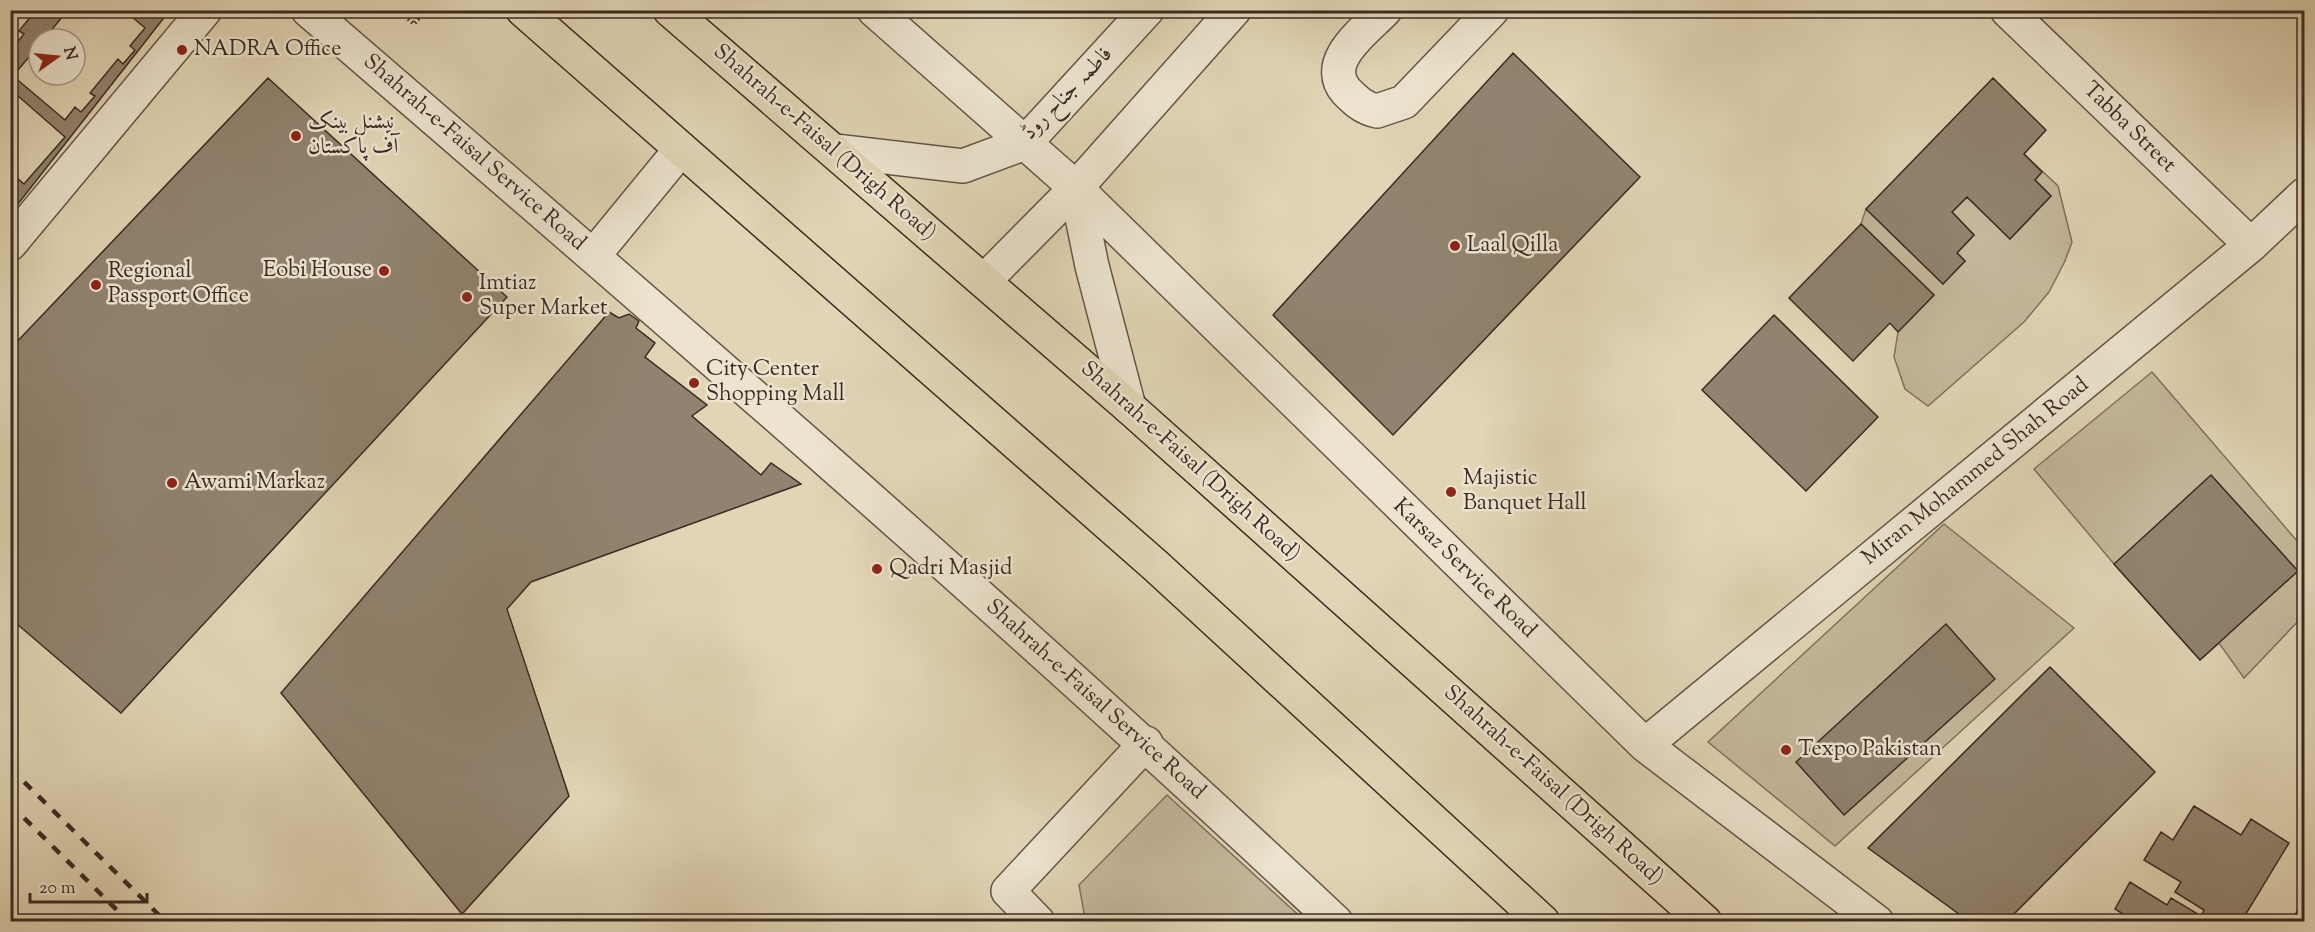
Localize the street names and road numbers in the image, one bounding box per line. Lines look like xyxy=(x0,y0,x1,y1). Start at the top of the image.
street label: Shahrah-e-Faisal (Drigh Road) xyxy=(705,37,943,249)
street label: فاطمہ جناح روڈ xyxy=(1015,40,1122,149)
street label: Shahrah-e-Faisal Service Road xyxy=(355,47,593,259)
street label: Tabba Street xyxy=(2075,75,2183,181)
street label: Shahrah-e-Faisal (Drigh Road) xyxy=(1073,354,1307,570)
street label: Miran Mohammed Shah Road xyxy=(1856,370,2096,574)
street label: Karsaz Service Road xyxy=(1385,492,1543,646)
street label: Shahrah-e-Faisal Service Road xyxy=(978,592,1212,808)
street label: Shahrah-e-Faisal (Drigh Road) xyxy=(1436,678,1670,894)

